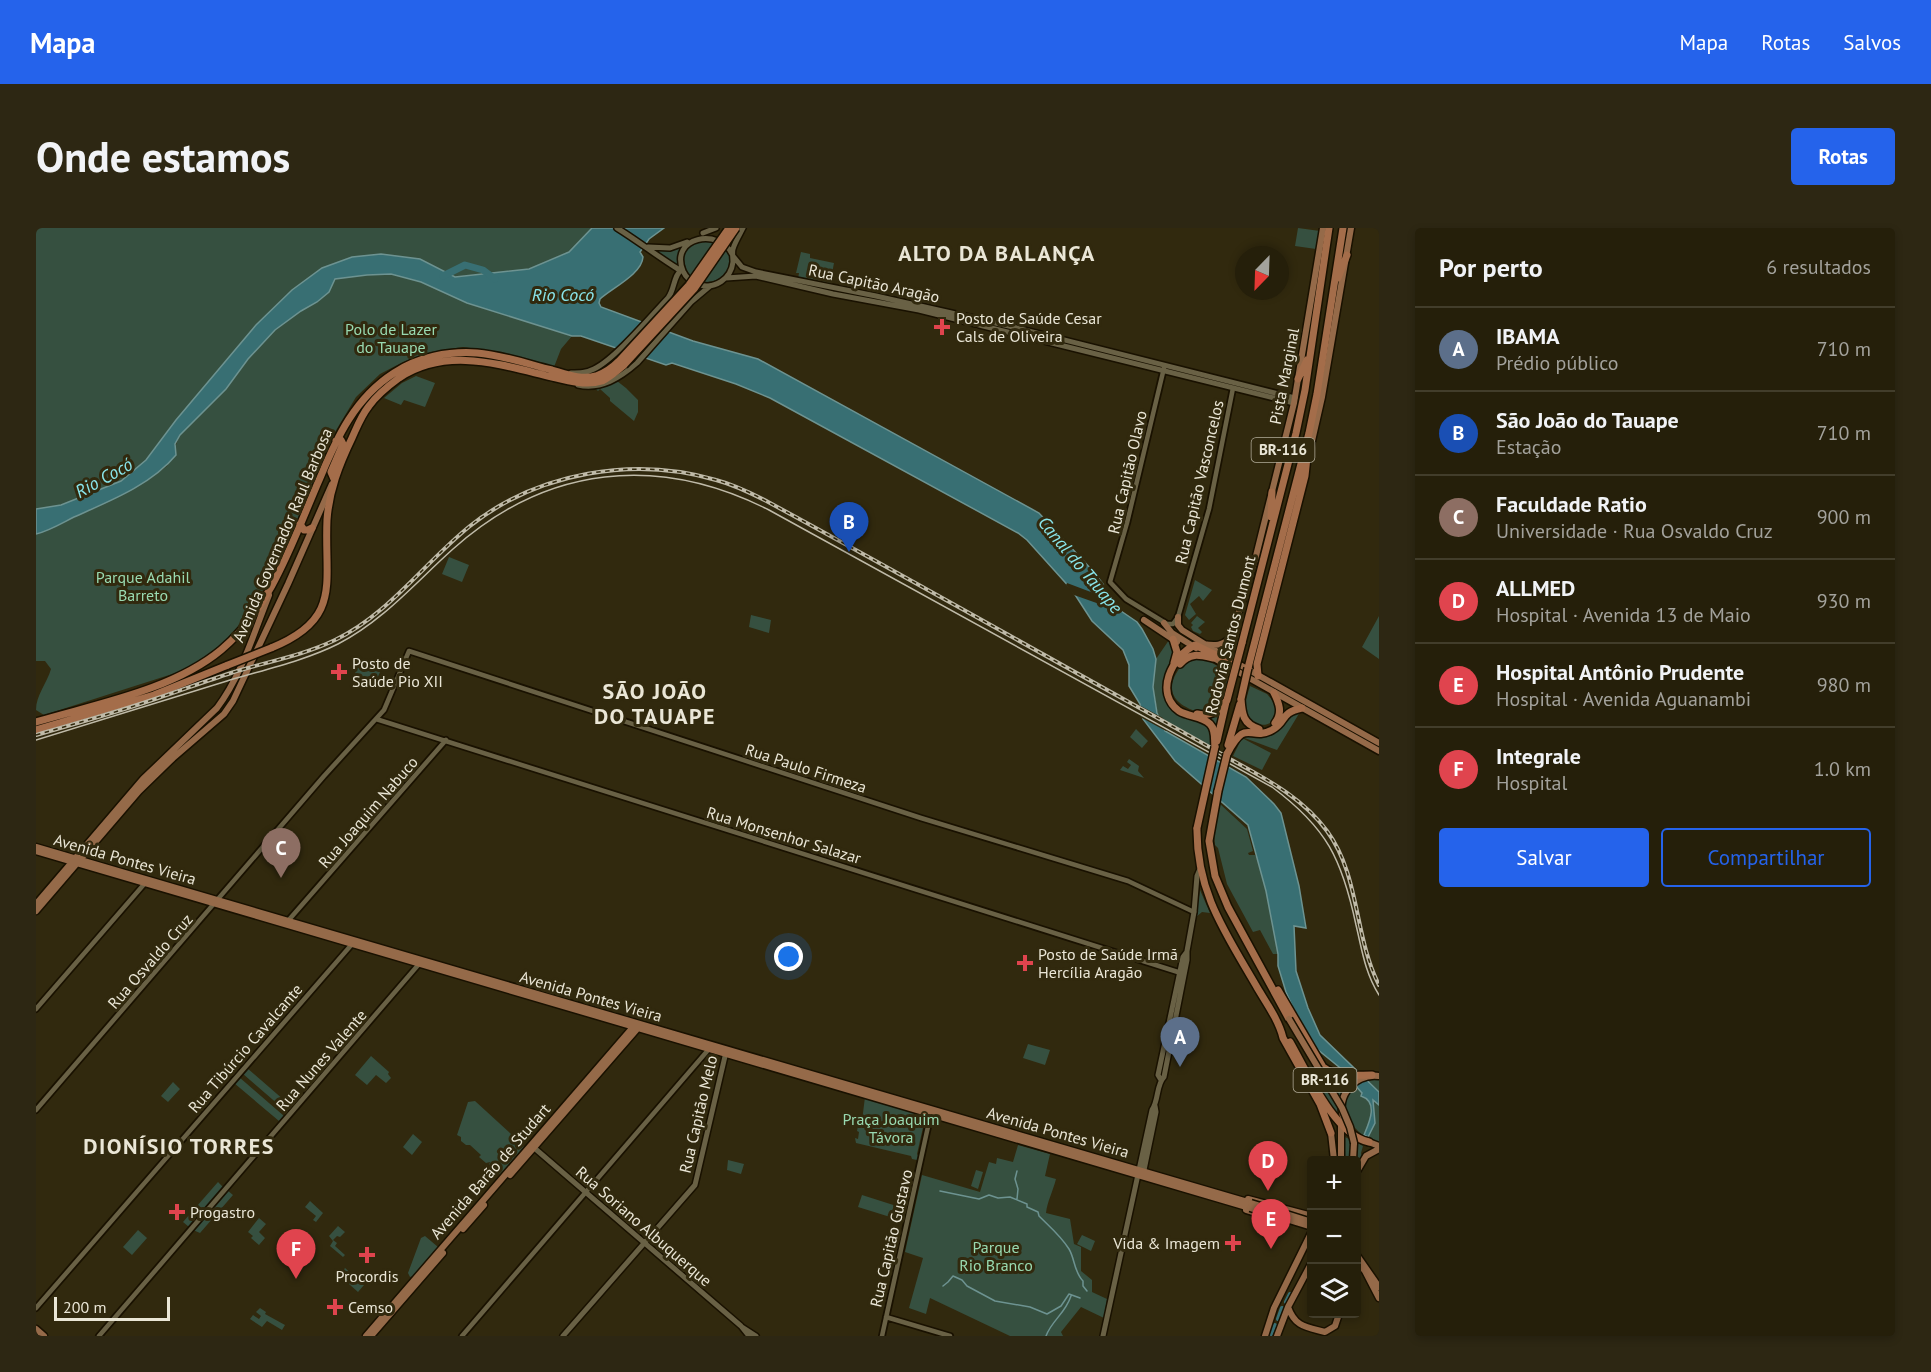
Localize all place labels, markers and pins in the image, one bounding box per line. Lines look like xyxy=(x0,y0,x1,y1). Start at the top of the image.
place label: Posto de Saúde Cesar Cals de Oliveira xyxy=(956,308,1102,346)
marker: Posto de Saúde Cesar Cals de Oliveira xyxy=(933,318,951,336)
pin: B xyxy=(830,502,868,552)
place label: Posto de Saúde Pio XII xyxy=(352,653,443,691)
marker: Posto de Saúde Pio XII xyxy=(330,663,348,681)
pin: C xyxy=(262,828,300,878)
place label: Posto de Saúde Irmã Hercília Aragão xyxy=(1038,944,1178,982)
marker: Posto de Saúde Irmã Hercília Aragão xyxy=(1016,954,1034,972)
pin: A xyxy=(1160,1018,1200,1067)
pin: D xyxy=(1248,1142,1288,1191)
pin: E xyxy=(1252,1200,1290,1249)
place label: Progastro xyxy=(190,1202,255,1222)
marker: Progastro xyxy=(168,1203,186,1221)
pin: F xyxy=(276,1230,316,1279)
place label: Vida & Imagem xyxy=(1112,1233,1220,1253)
marker: Vida & Imagem xyxy=(1224,1234,1242,1252)
marker: Procordis xyxy=(358,1246,376,1264)
place label: Procordis xyxy=(336,1266,399,1286)
place label: Cemso xyxy=(348,1297,393,1317)
marker: Cemso xyxy=(326,1298,344,1316)

